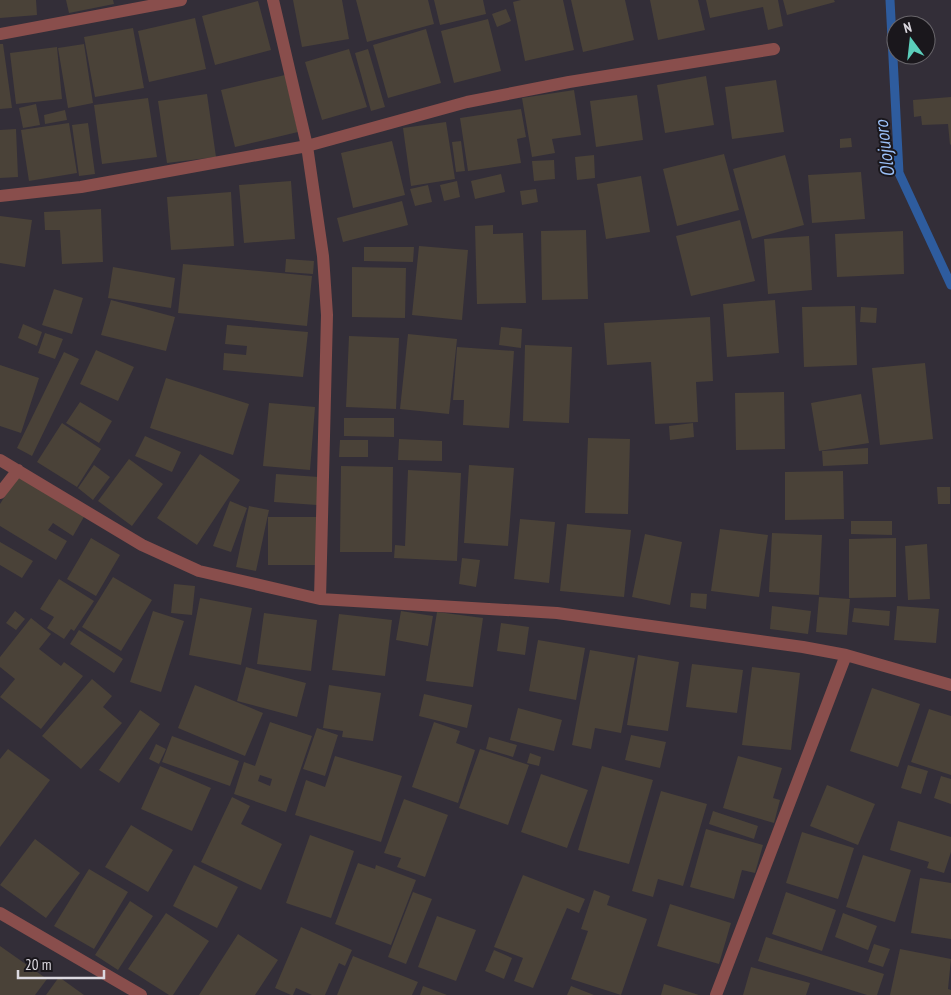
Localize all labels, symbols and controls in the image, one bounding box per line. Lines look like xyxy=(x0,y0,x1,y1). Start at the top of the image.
north arrow xyxy=(886,15,936,65)
text: N xyxy=(902,18,914,37)
water label: Olojuoro xyxy=(868,117,899,179)
scale bar xyxy=(18,948,104,980)
text: 20 m xyxy=(25,955,51,974)

